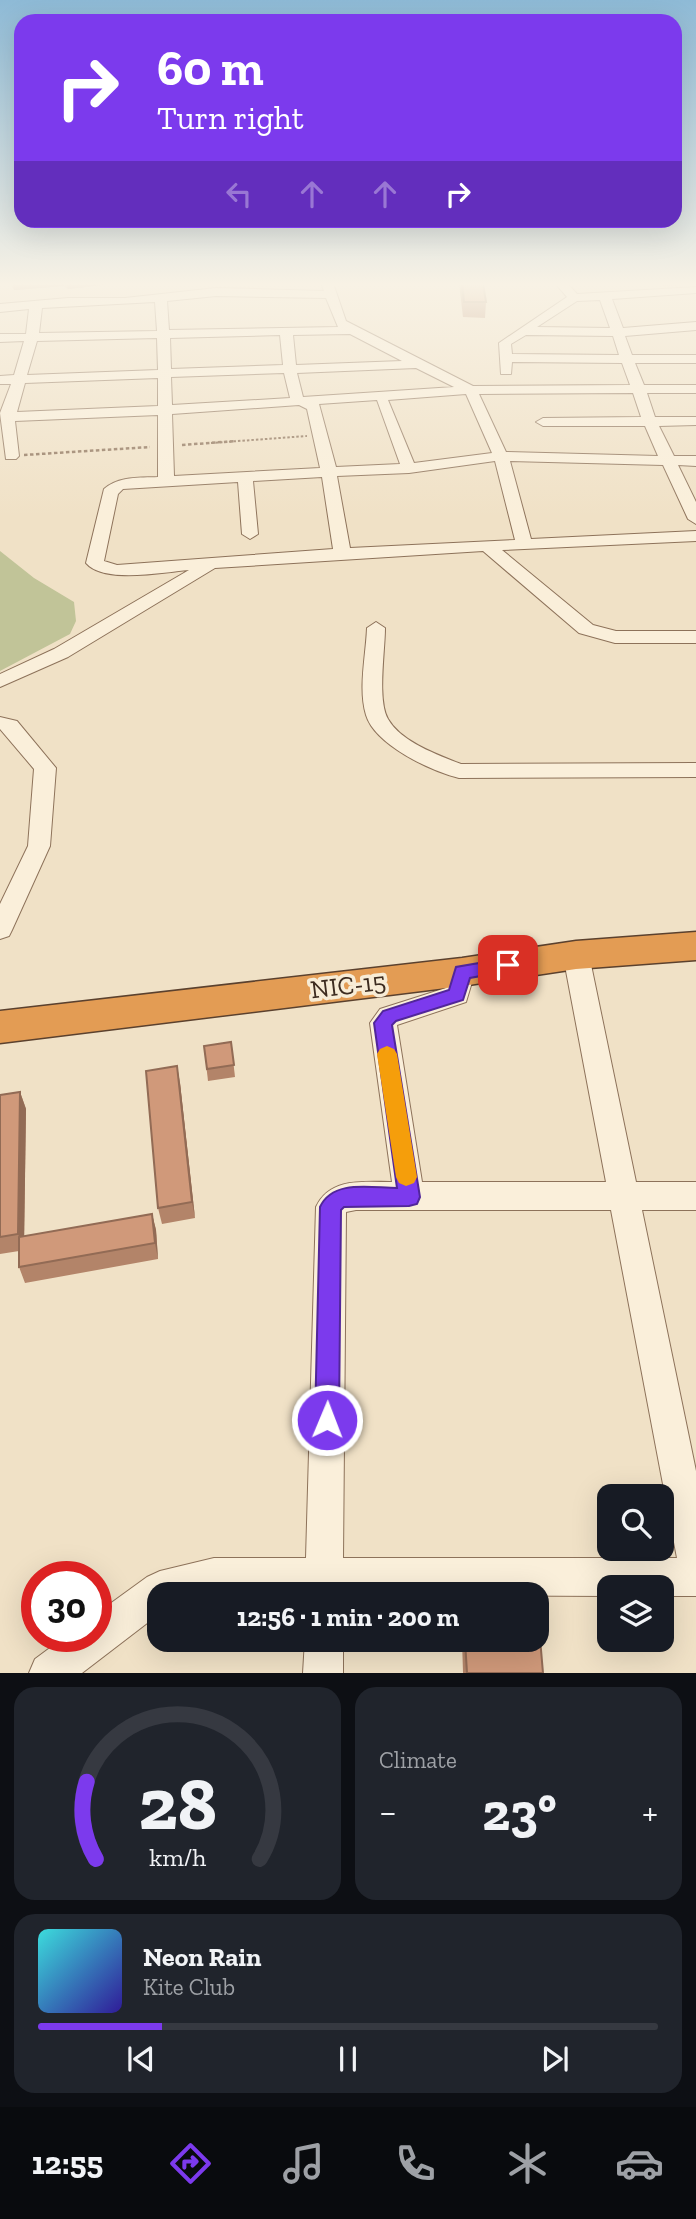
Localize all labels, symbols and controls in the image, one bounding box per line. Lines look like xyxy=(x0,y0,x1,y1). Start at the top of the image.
text: 60 m xyxy=(157,39,264,98)
icon: right xyxy=(42,42,133,133)
text: Turn right xyxy=(157,99,304,137)
icon: left xyxy=(220,175,258,213)
icon: ahead xyxy=(293,175,331,213)
icon: ahead xyxy=(366,175,404,213)
icon: right xyxy=(439,175,477,213)
pin xyxy=(478,935,538,995)
icon: arrive xyxy=(489,946,527,984)
street label: NIC-15 xyxy=(308,964,388,1006)
position arrow xyxy=(290,1383,364,1457)
map controls xyxy=(597,1484,674,1652)
button: search xyxy=(597,1484,674,1561)
speed limit sign: 30 xyxy=(21,1561,112,1652)
button: layers xyxy=(597,1575,674,1652)
text: 12:56 · 1 min · 200 m xyxy=(237,1601,459,1633)
text: Climate xyxy=(379,1746,457,1774)
text: 28 xyxy=(138,1761,217,1849)
text: 23° xyxy=(482,1781,557,1843)
text: − xyxy=(379,1789,397,1835)
text: + xyxy=(642,1789,658,1835)
text: km/h xyxy=(149,1842,206,1872)
text: Neon Rain xyxy=(143,1941,261,1973)
text: Kite Club xyxy=(143,1973,235,2001)
icon: previous xyxy=(122,2040,160,2078)
icon: pause xyxy=(329,2040,367,2078)
icon: next xyxy=(536,2040,574,2078)
icon: directions xyxy=(166,2139,215,2188)
icon: music xyxy=(279,2139,328,2188)
icon: phone xyxy=(391,2139,440,2188)
icon: climate xyxy=(503,2139,552,2188)
icon: car xyxy=(615,2139,664,2188)
text: 12:55 xyxy=(32,2144,103,2182)

